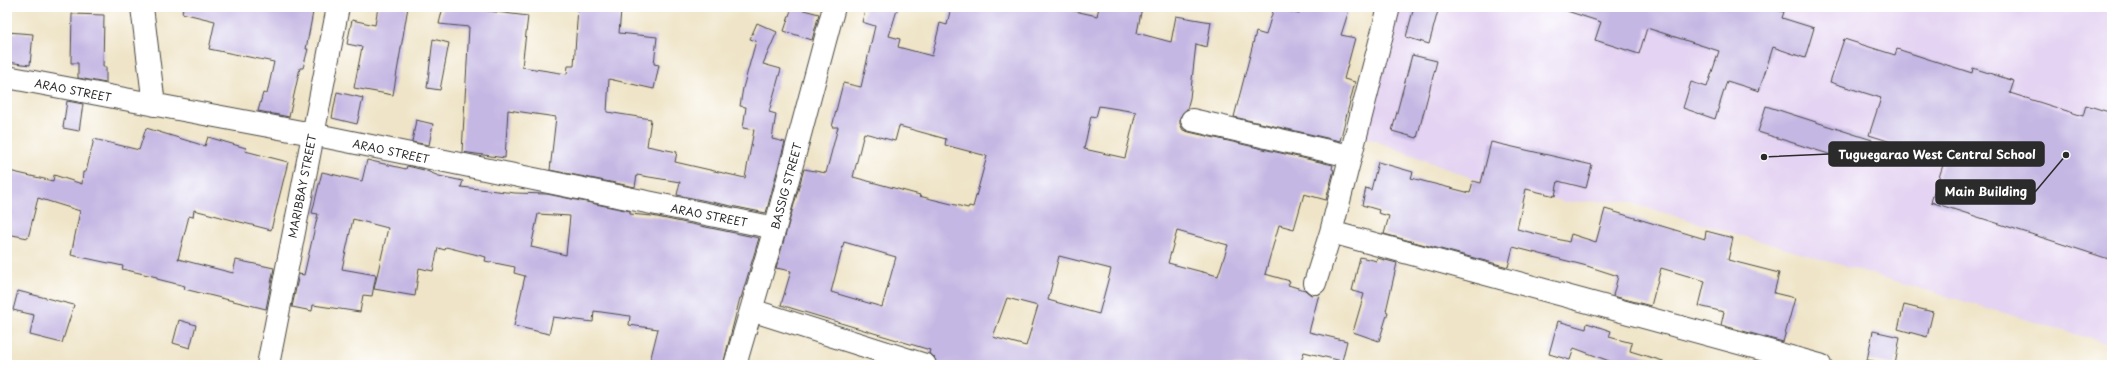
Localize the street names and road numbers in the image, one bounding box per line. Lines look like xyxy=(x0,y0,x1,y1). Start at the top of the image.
street label: ARAO STREET xyxy=(33,74,113,106)
street label: MARIBBAY STREET xyxy=(284,132,320,239)
street label: ARAO STREET xyxy=(351,135,431,167)
street label: BASSIG STREET xyxy=(766,140,806,231)
street label: ARAO STREET xyxy=(669,199,749,231)

